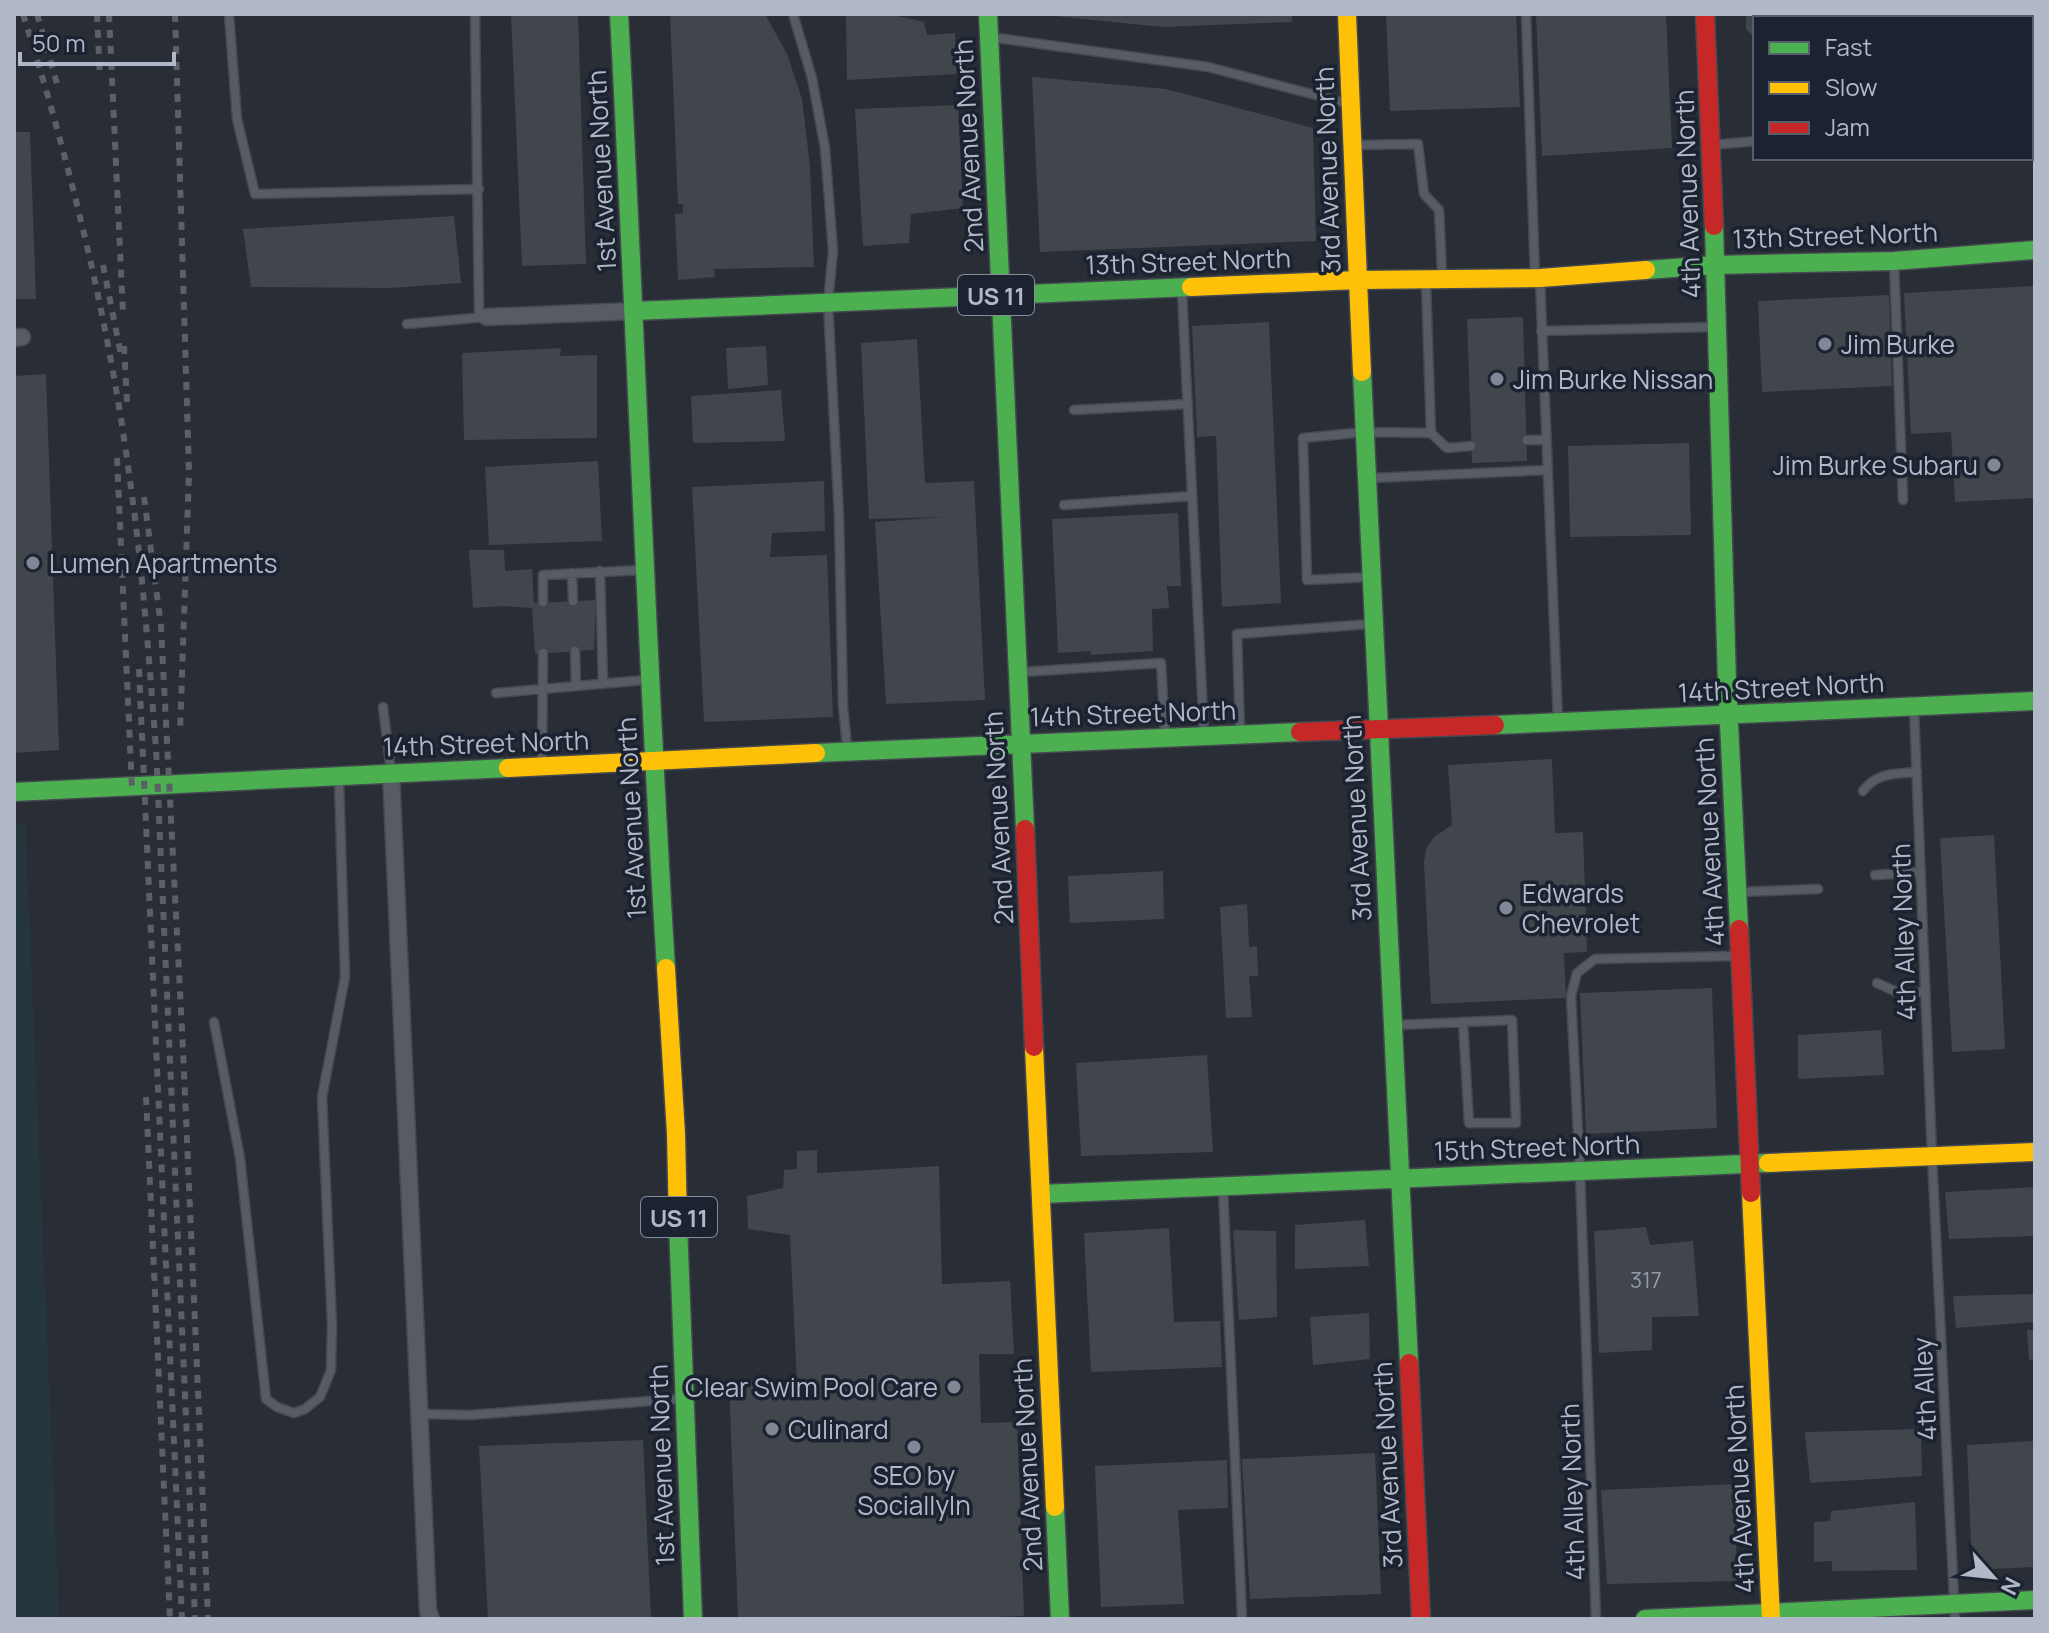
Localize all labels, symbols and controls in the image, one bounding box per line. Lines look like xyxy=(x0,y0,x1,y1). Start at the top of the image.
scale bar xyxy=(20,16,174,66)
legend xyxy=(1753,16,2033,160)
text: 50 m xyxy=(32,26,86,59)
text: Fast xyxy=(1825,30,1872,63)
street label: 2nd Avenue North xyxy=(944,39,992,253)
street label: 3rd Avenue North xyxy=(1305,66,1349,274)
street label: 1st Avenue North xyxy=(578,69,624,273)
text: Slow xyxy=(1825,70,1878,103)
street label: 4th Avenue North xyxy=(1665,89,1709,299)
text: Jam xyxy=(1825,110,1870,143)
street label: 13th Street North xyxy=(1732,213,1938,257)
street label: 13th Street North xyxy=(1085,239,1291,283)
road number: US 11 xyxy=(958,275,1034,315)
place label: Jim Burke xyxy=(1841,326,1955,362)
marker: Jim Burke xyxy=(1816,335,1834,353)
place label: Jim Burke Nissan xyxy=(1513,361,1713,397)
marker: Jim Burke Nissan xyxy=(1488,370,1506,388)
place label: Jim Burke Subaru xyxy=(1773,447,1978,483)
marker: Jim Burke Subaru xyxy=(1985,456,2003,474)
place label: Lumen Apartments xyxy=(49,545,278,581)
marker: Lumen Apartments xyxy=(24,554,42,572)
street label: 14th Street North xyxy=(1677,664,1885,710)
street label: 14th Street North xyxy=(1029,691,1237,735)
street label: 2nd Avenue North xyxy=(974,711,1022,925)
street label: 3rd Avenue North xyxy=(1333,714,1379,922)
street label: 1st Avenue North xyxy=(608,716,654,920)
street label: 14th Street North xyxy=(382,721,590,765)
street label: 4th Avenue North xyxy=(1686,737,1732,947)
street label: 4th Alley North xyxy=(1882,843,1924,1021)
place label: Edwards Chevrolet xyxy=(1522,875,1640,941)
marker: Edwards Chevrolet xyxy=(1497,899,1515,917)
street label: 15th Street North xyxy=(1433,1125,1641,1169)
road number: US 11 xyxy=(641,1197,717,1237)
house number: 317 xyxy=(1630,1265,1662,1295)
street label: 4th Alley xyxy=(1903,1336,1945,1442)
street label: 2nd Avenue North xyxy=(1003,1358,1051,1572)
street label: 3rd Avenue North xyxy=(1364,1361,1410,1569)
street label: 1st Avenue North xyxy=(639,1363,683,1567)
place label: Clear Swim Pool Care xyxy=(685,1369,938,1405)
marker: Clear Swim Pool Care xyxy=(945,1378,963,1396)
street label: 4th Avenue North xyxy=(1716,1384,1762,1594)
street label: 4th Alley North xyxy=(1551,1403,1593,1581)
place label: Culinard xyxy=(788,1411,889,1447)
marker: Culinard xyxy=(763,1420,781,1438)
marker: SEO by SociallyIn xyxy=(905,1438,923,1456)
place label: SEO by SociallyIn xyxy=(857,1457,971,1523)
north arrow xyxy=(1953,1537,2033,1617)
text: N xyxy=(1994,1572,2028,1600)

